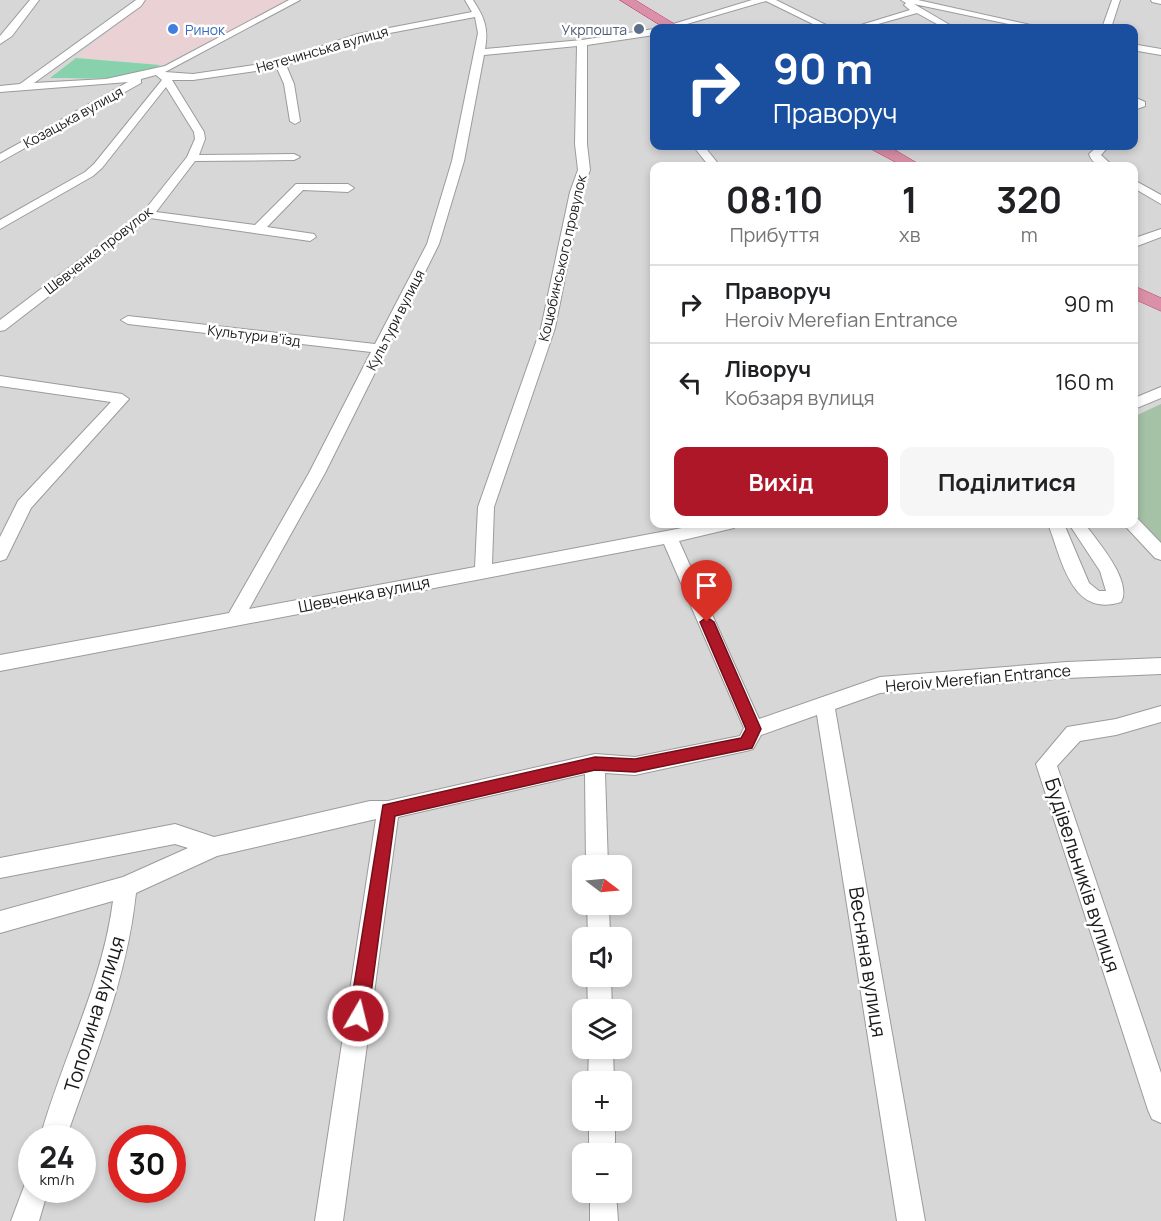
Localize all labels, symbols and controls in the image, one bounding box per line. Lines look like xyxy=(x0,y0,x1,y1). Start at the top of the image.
place label: Ринок xyxy=(185,20,226,39)
place label: Укрпошта xyxy=(562,20,627,39)
street label: Нетечинська вулиця xyxy=(254,21,390,77)
marker: Ринок xyxy=(166,22,180,36)
marker: Укрпошта xyxy=(632,22,646,36)
text: 90 m xyxy=(773,39,873,97)
icon: right xyxy=(674,48,752,126)
street label: Козацька вулиця xyxy=(20,82,126,152)
text: Праворуч xyxy=(773,94,897,131)
street label: Коцюбинського провулок xyxy=(534,172,591,343)
text: 08:10 xyxy=(726,175,823,224)
text: 1 xyxy=(902,175,918,224)
text: 320 xyxy=(996,175,1062,224)
street label: Шевченка провулок xyxy=(40,201,157,298)
text: Прибуття xyxy=(730,221,819,248)
text: хв xyxy=(899,221,920,248)
text: m xyxy=(1021,221,1038,248)
street label: Культури вулиця xyxy=(361,266,429,374)
text: Праворуч xyxy=(725,276,831,306)
icon: right xyxy=(674,288,707,321)
text: 90 m xyxy=(1064,289,1114,319)
text: Heroiv Merefian Entrance xyxy=(725,306,958,333)
street label: Культури в’їзд xyxy=(206,320,302,350)
text: Ліворуч xyxy=(725,354,811,384)
icon: left xyxy=(674,366,707,399)
text: 160 m xyxy=(1055,367,1114,397)
text: Кобзаря вулиця xyxy=(725,384,875,411)
button: Вихід xyxy=(674,447,888,516)
button: Поділитися xyxy=(900,447,1114,516)
pin xyxy=(681,560,732,622)
icon: arrive xyxy=(690,569,723,602)
street label: Шевченка вулиця xyxy=(296,570,432,618)
street label: Heroiv Merefian Entrance xyxy=(884,659,1072,697)
street label: Будівельників вулиця xyxy=(1039,774,1127,976)
north arrow xyxy=(572,855,632,915)
map controls xyxy=(572,855,632,1203)
street label: Весняна вулиця xyxy=(843,885,893,1039)
button: sound xyxy=(572,927,632,987)
street label: Тополина вулиця xyxy=(57,932,131,1096)
position arrow xyxy=(326,984,390,1048)
button: layers xyxy=(572,999,632,1059)
button: + xyxy=(572,1071,632,1131)
speed limit sign: 30 xyxy=(108,1125,186,1203)
text: 24 xyxy=(39,1136,75,1177)
button: − xyxy=(572,1143,632,1203)
text: km/h xyxy=(40,1169,74,1190)

